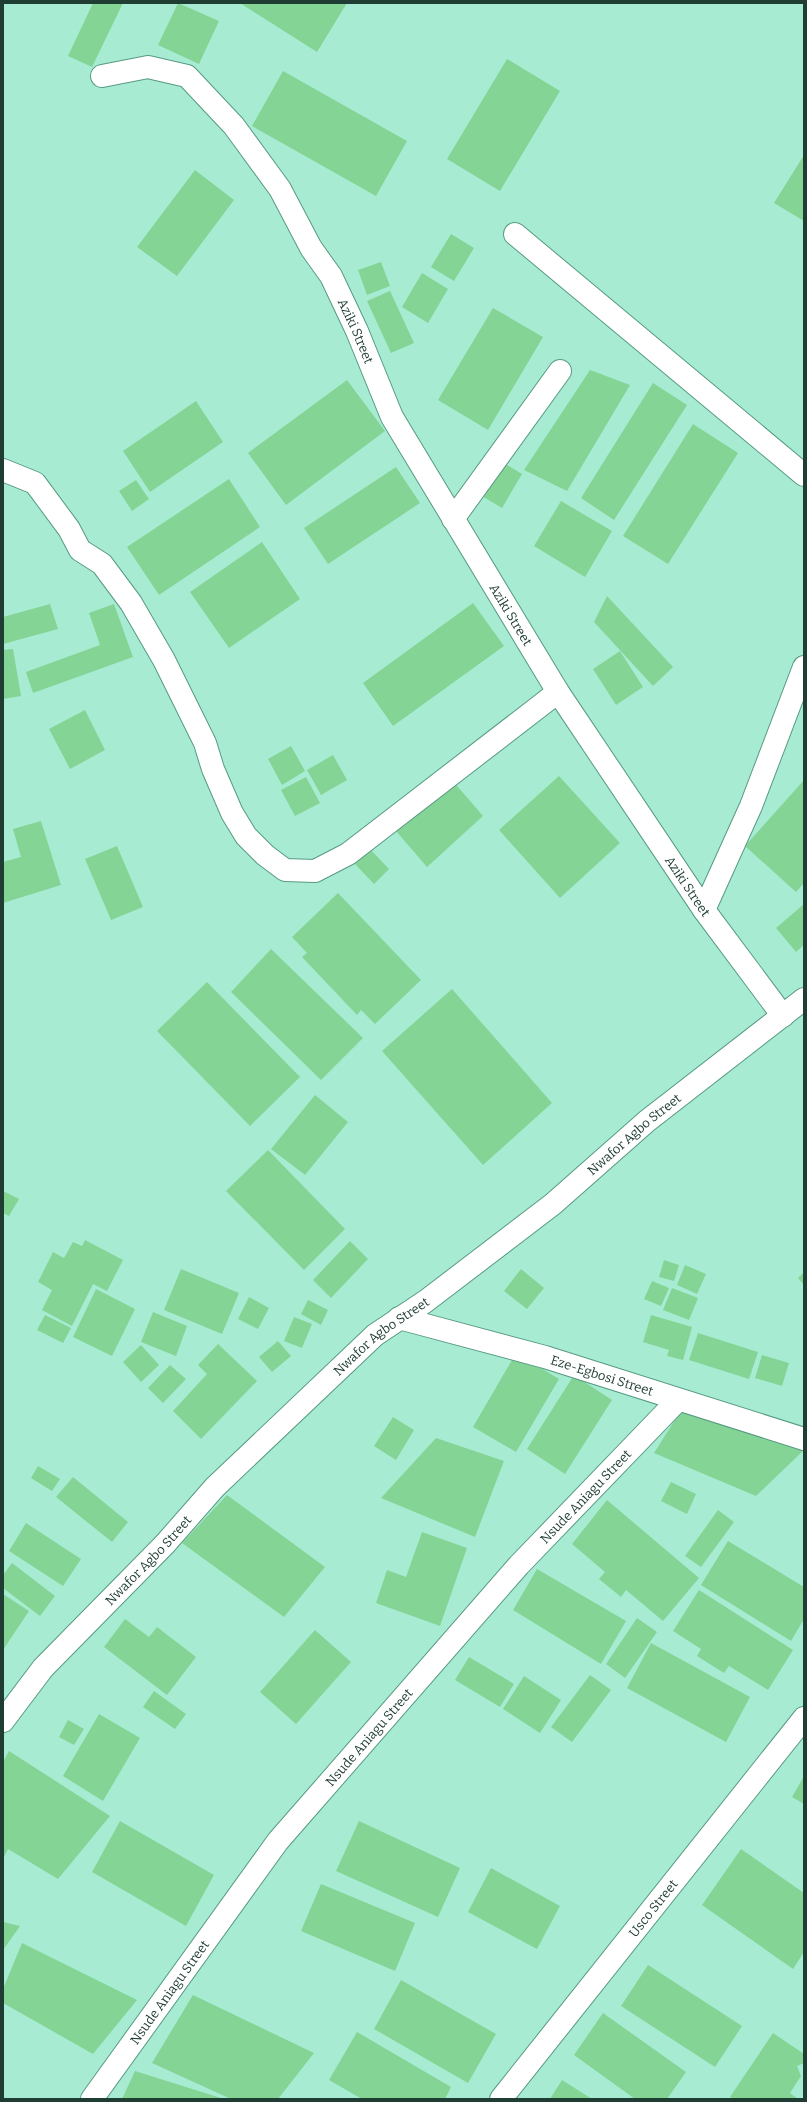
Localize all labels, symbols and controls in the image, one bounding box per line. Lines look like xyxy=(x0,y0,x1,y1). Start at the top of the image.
street label: Aziki Street xyxy=(335,296,377,366)
street label: Aziki Street xyxy=(486,581,535,649)
street label: Aziki Street xyxy=(662,853,713,920)
street label: Nwafor Agbo Street xyxy=(584,1090,684,1178)
street label: Nwafor Agbo Street xyxy=(330,1294,432,1379)
street label: Eze-Egbosi Street xyxy=(549,1352,655,1399)
street label: Nsude Aniagu Street xyxy=(537,1446,634,1547)
street label: Nwafor Agbo Street xyxy=(102,1512,195,1608)
street label: Nsude Aniagu Street xyxy=(322,1685,416,1789)
street label: Usco Street xyxy=(626,1876,681,1940)
street label: Nsude Aniagu Street xyxy=(127,1937,212,2047)

